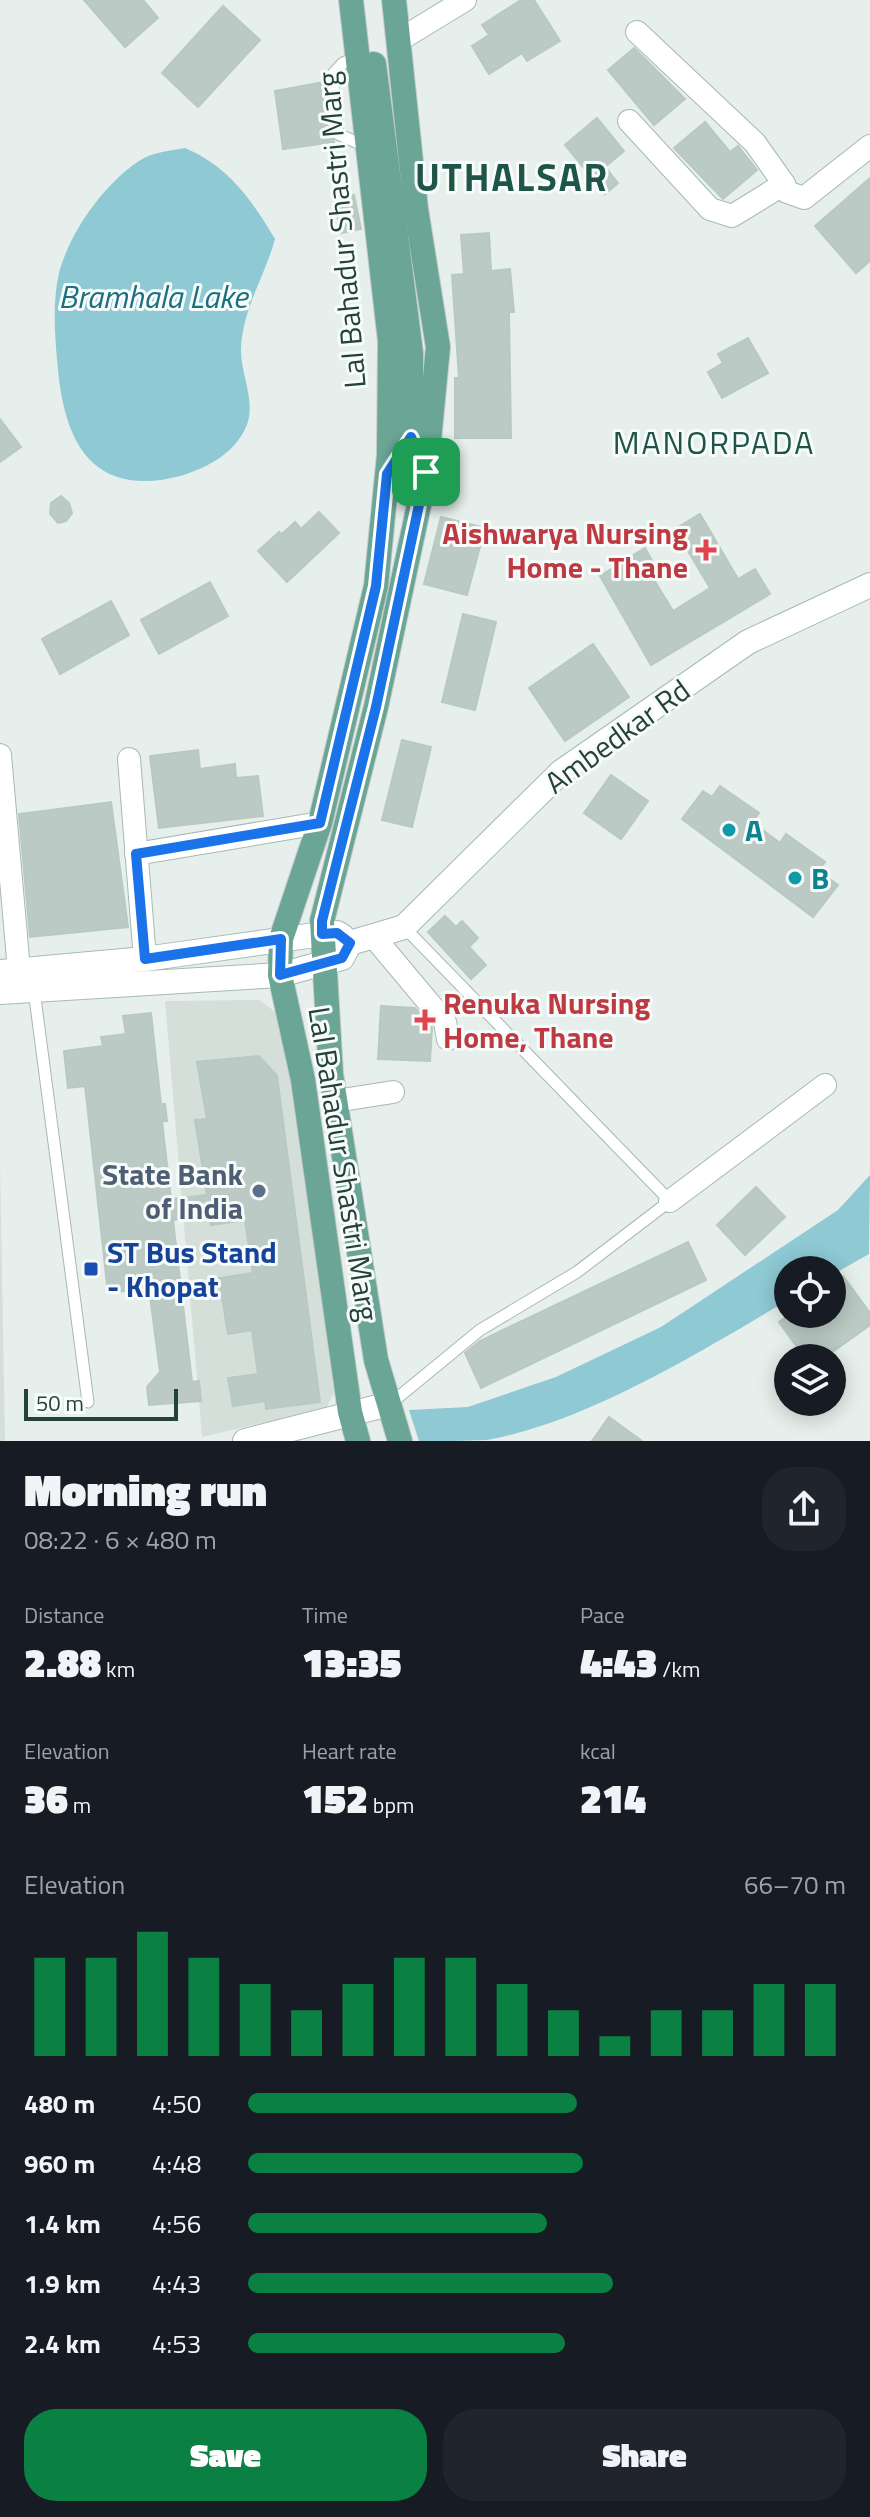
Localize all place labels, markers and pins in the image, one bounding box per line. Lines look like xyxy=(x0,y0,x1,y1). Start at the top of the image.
pin xyxy=(392,438,460,506)
place label: Aishwarya Nursing Home - Thane xyxy=(442,510,688,590)
marker: Aishwarya Nursing Home - Thane xyxy=(695,539,717,561)
place label: A xyxy=(745,807,763,853)
marker: A xyxy=(720,821,738,839)
place label: B xyxy=(811,855,829,901)
marker: B xyxy=(786,869,804,887)
place label: Renuka Nursing Home, Thane xyxy=(443,980,650,1060)
marker: Renuka Nursing Home, Thane xyxy=(414,1009,436,1031)
place label: State Bank of India xyxy=(102,1151,244,1231)
marker: State Bank of India xyxy=(250,1182,268,1200)
place label: ST Bus Stand - Khopat xyxy=(107,1229,277,1309)
marker: ST Bus Stand - Khopat xyxy=(82,1260,100,1278)

